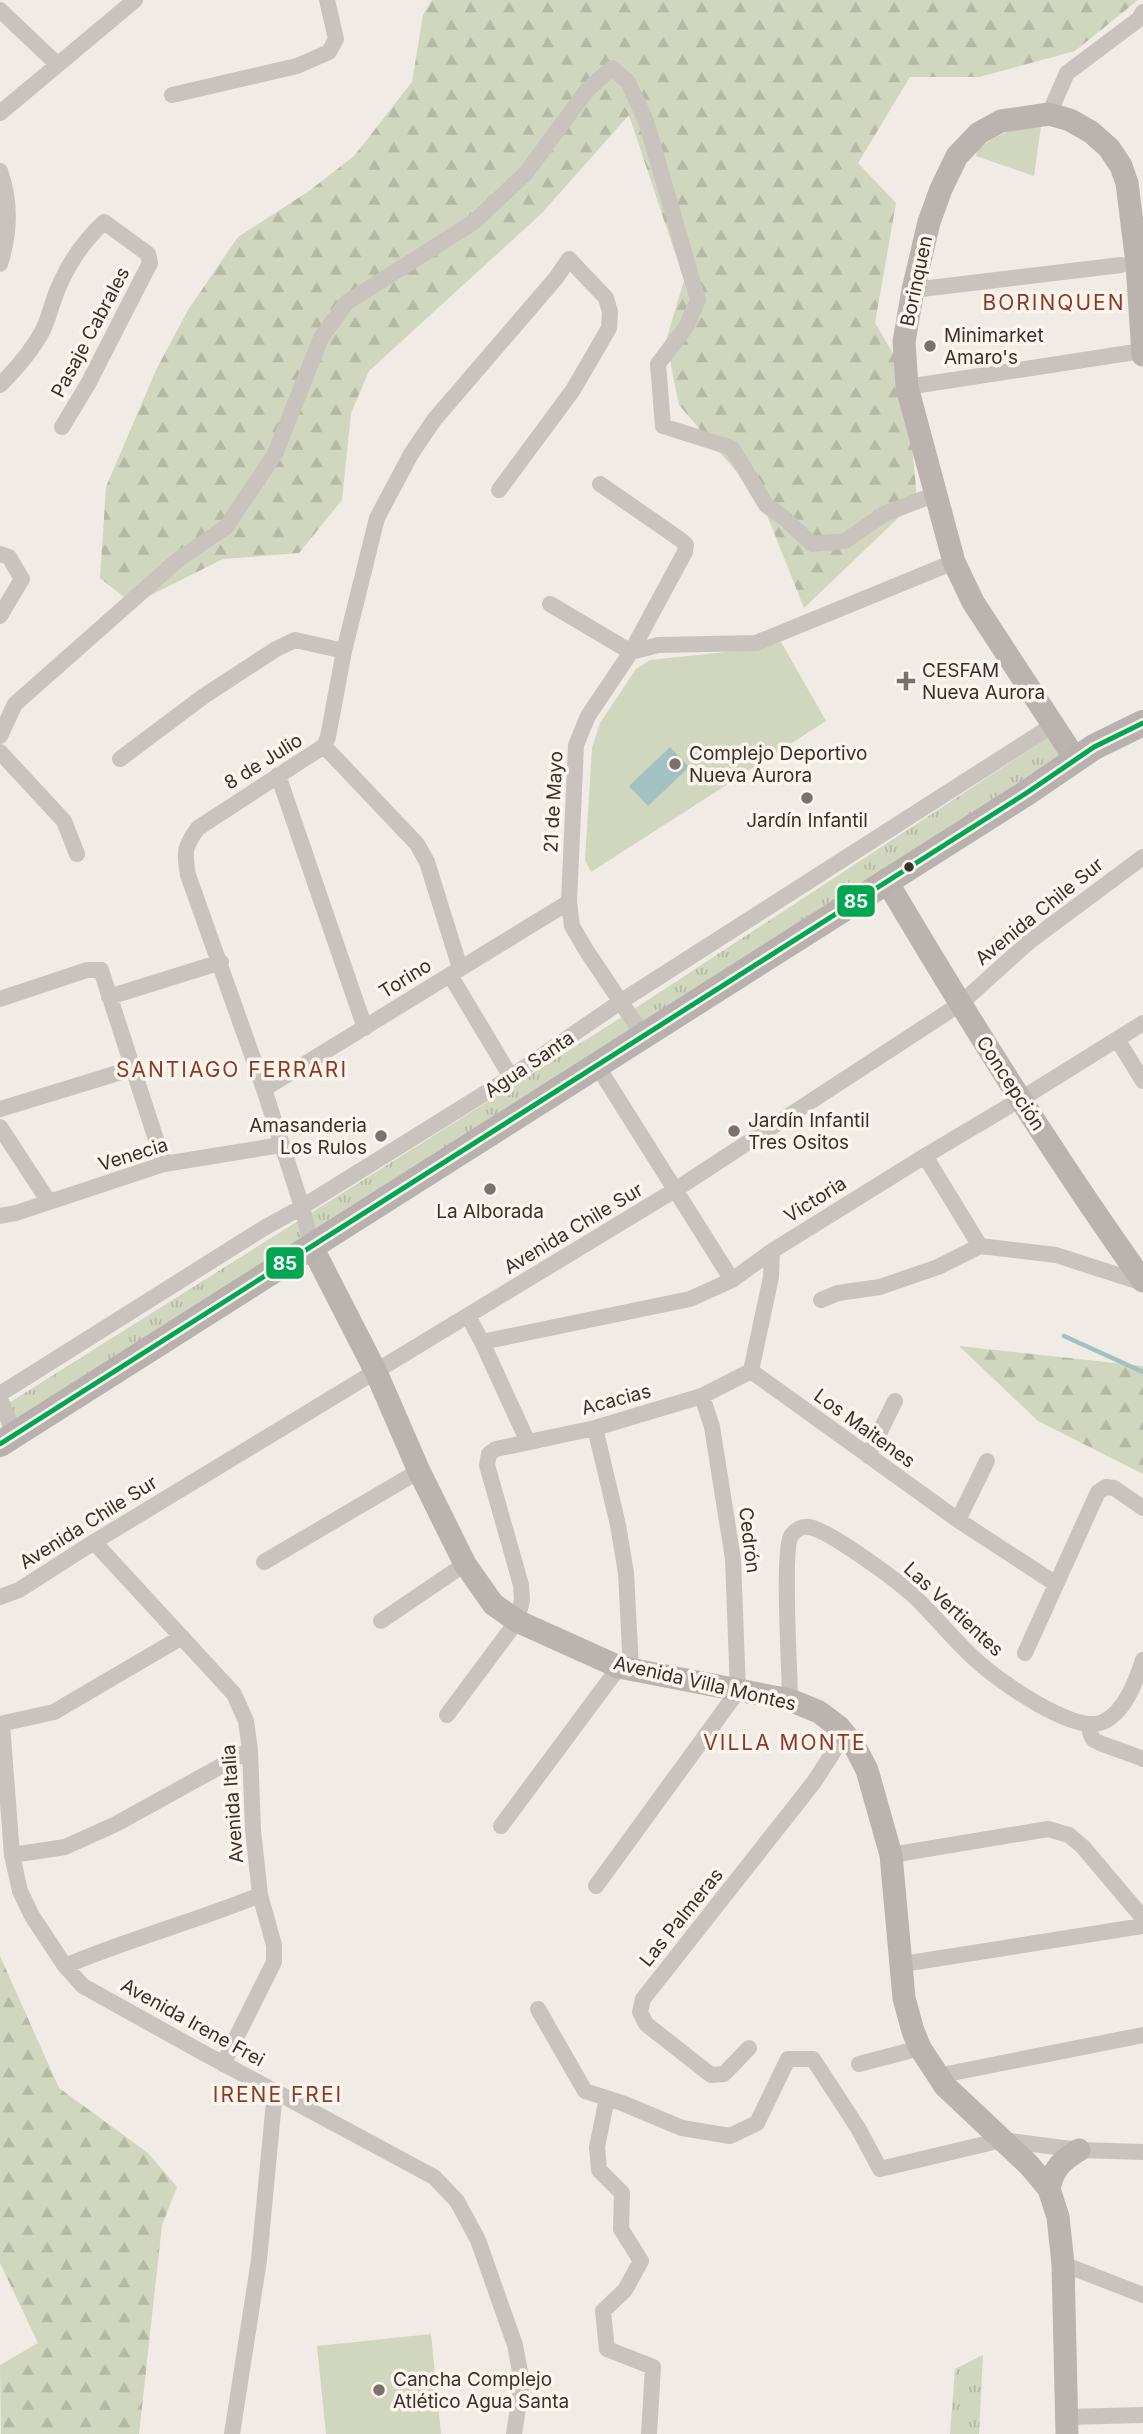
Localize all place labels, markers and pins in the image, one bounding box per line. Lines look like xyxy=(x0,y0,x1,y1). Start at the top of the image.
place label: Minimarket Amaro's xyxy=(944,324,1044,369)
marker: Minimarket Amaro's xyxy=(922,338,938,354)
place label: CESFAM Nueva Aurora xyxy=(922,659,1045,704)
marker: CESFAM Nueva Aurora xyxy=(896,671,916,691)
place label: Complejo Deportivo Nueva Aurora xyxy=(689,742,867,787)
marker: Complejo Deportivo Nueva Aurora xyxy=(667,756,683,772)
marker: Jardín Infantil xyxy=(799,790,815,806)
place label: Jardín Infantil xyxy=(746,809,868,832)
unlabelled marker xyxy=(902,860,916,874)
place label: Jardín Infantil Tres Ositos xyxy=(748,1109,870,1154)
place label: Amasanderia Los Rulos xyxy=(249,1114,367,1159)
marker: Jardín Infantil Tres Ositos xyxy=(726,1123,742,1139)
marker: Amasanderia Los Rulos xyxy=(373,1128,389,1144)
marker: La Alborada xyxy=(482,1181,498,1197)
place label: La Alborada xyxy=(436,1200,544,1223)
place label: Cancha Complejo Atlético Agua Santa xyxy=(393,2368,569,2413)
marker: Cancha Complejo Atlético Agua Santa xyxy=(371,2382,387,2398)

